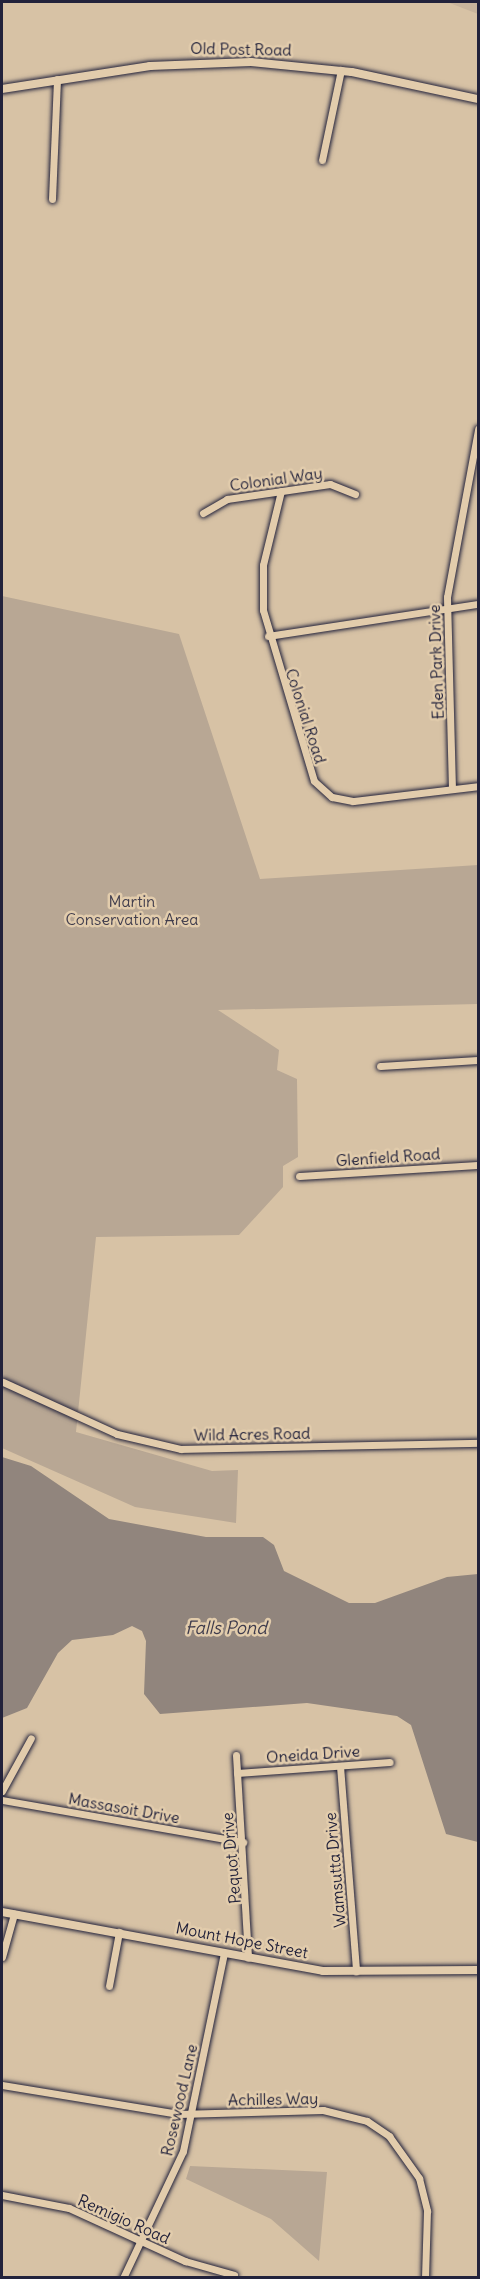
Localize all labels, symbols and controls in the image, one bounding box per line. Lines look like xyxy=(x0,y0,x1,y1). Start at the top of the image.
street label: Old Post Road xyxy=(190,39,292,59)
street label: Colonial Way xyxy=(228,463,324,495)
street label: Eden Park Drive xyxy=(424,604,448,720)
street label: Colonial Road xyxy=(282,666,330,766)
park label: Martin Conservation Area xyxy=(66,891,198,929)
street label: Glenfield Road xyxy=(335,1144,441,1170)
street label: Wild Acres Road xyxy=(194,1423,310,1445)
water label: Falls Pond xyxy=(185,1617,267,1639)
street label: Oneida Drive xyxy=(265,1741,361,1767)
street label: Massasoit Drive xyxy=(67,1789,181,1827)
street label: Pequot Drive xyxy=(217,1812,245,1904)
street label: Wamsutta Drive xyxy=(320,1812,350,1928)
street label: Mount Hope Street xyxy=(174,1918,310,1962)
street label: Rosewood Lane xyxy=(157,2042,201,2158)
street label: Achilles Way xyxy=(228,2089,318,2109)
street label: Remigio Road xyxy=(75,2190,173,2248)

